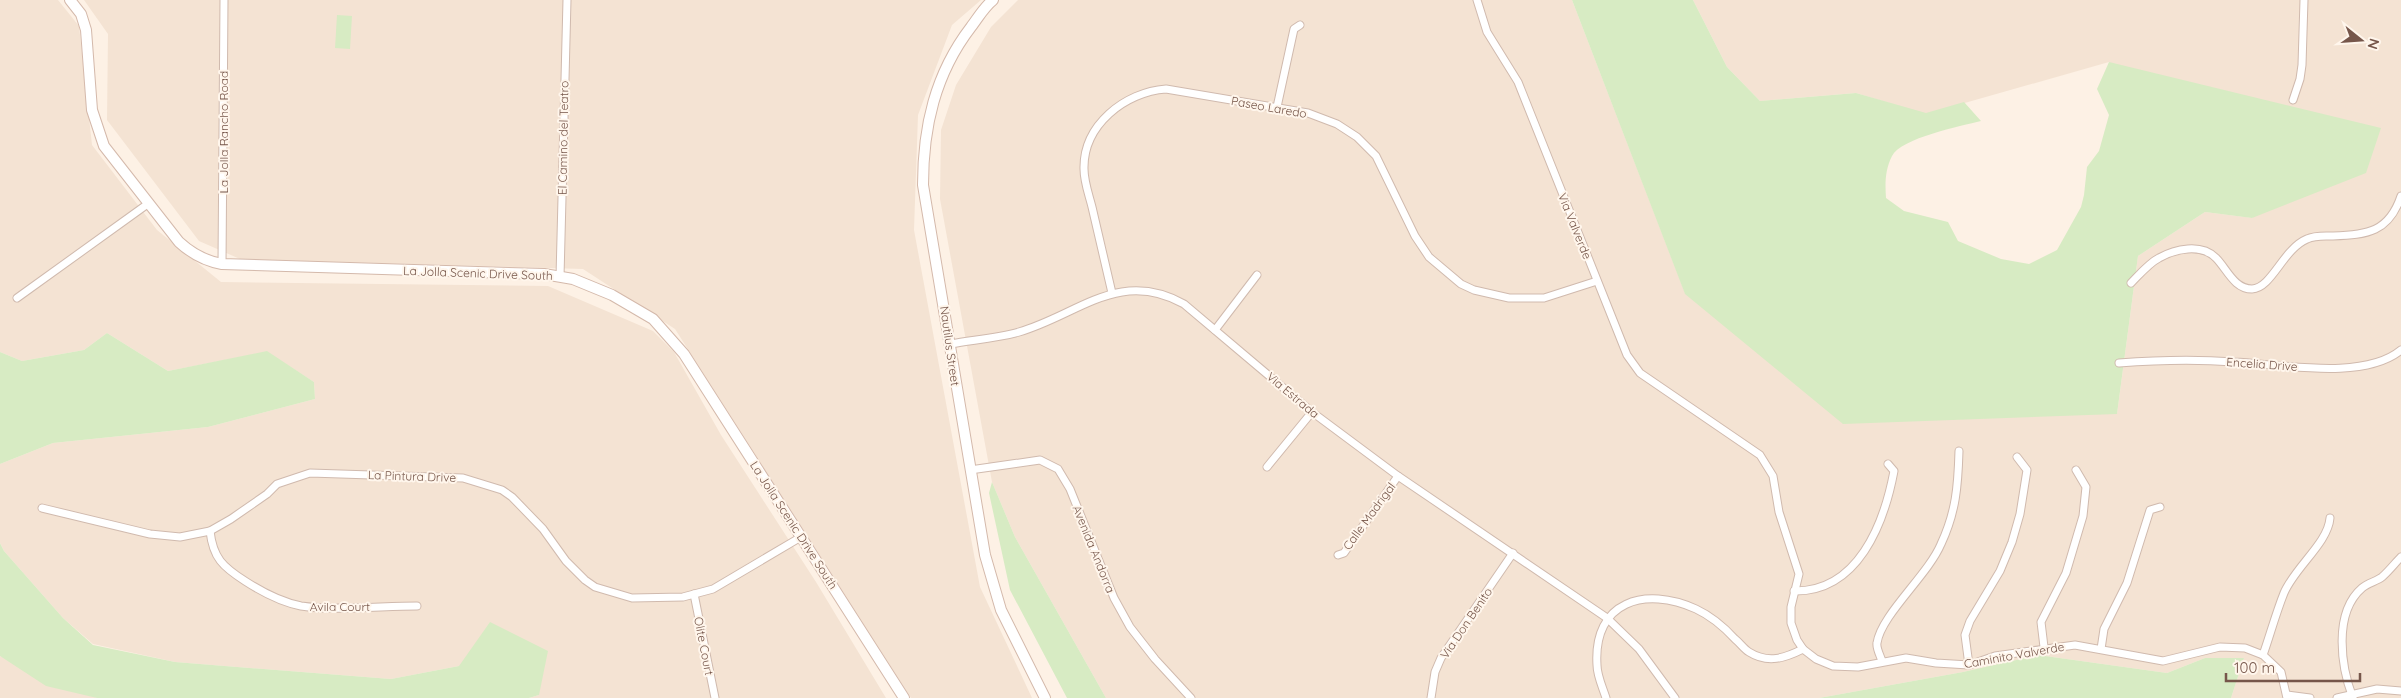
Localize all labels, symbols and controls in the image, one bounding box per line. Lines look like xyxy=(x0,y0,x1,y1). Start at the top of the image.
north arrow xyxy=(2336,15,2386,65)
text: N xyxy=(2363,36,2384,51)
street label: La Jolla Rancho Road xyxy=(216,71,231,193)
street label: El Camino del Teatro xyxy=(555,81,571,195)
street label: Paseo Laredo xyxy=(1230,93,1308,121)
street label: Via Valverde xyxy=(1555,191,1595,262)
street label: La Jolla Scenic Drive South xyxy=(403,263,553,283)
street label: Nautilus Street xyxy=(937,305,963,387)
street label: Encelia Drive xyxy=(2226,354,2298,374)
street label: Via Estrada xyxy=(1264,369,1322,421)
street label: La Jolla Scenic Drive South xyxy=(747,458,841,592)
street label: La Pintura Drive xyxy=(368,467,457,485)
street label: Calle Madrigal xyxy=(1340,479,1398,553)
street label: Avenida Andorra xyxy=(1070,503,1118,595)
street label: Via Don Benito xyxy=(1437,585,1495,661)
street label: Avila Court xyxy=(310,599,370,614)
street label: Olite Court xyxy=(691,616,717,676)
street label: Caminito Valverde xyxy=(1963,639,2066,671)
scale bar xyxy=(2226,650,2360,682)
text: 100 m xyxy=(2234,658,2275,677)

